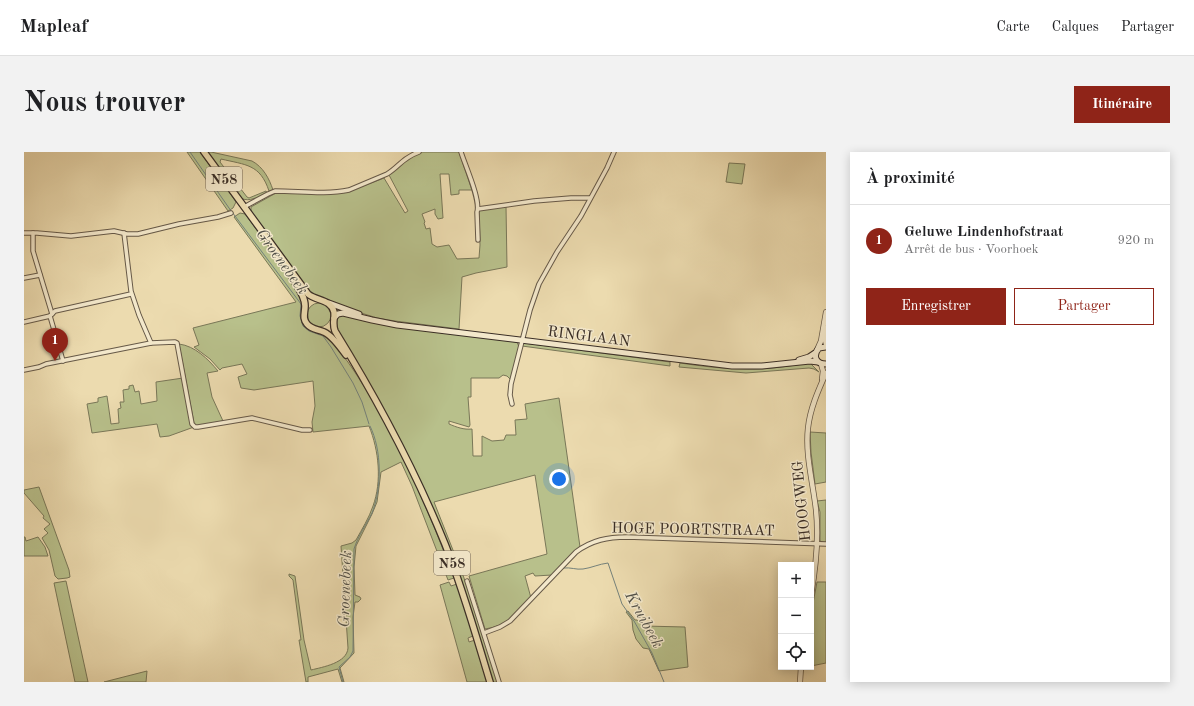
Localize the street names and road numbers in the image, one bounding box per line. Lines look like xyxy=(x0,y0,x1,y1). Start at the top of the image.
road number: N58 xyxy=(206,167,242,191)
street label: RINGLAAN xyxy=(546,325,632,350)
street label: HOOGWEG xyxy=(791,460,814,542)
street label: HOGE POORTSTRAAT xyxy=(611,522,775,539)
road number: N58 xyxy=(434,551,470,575)

